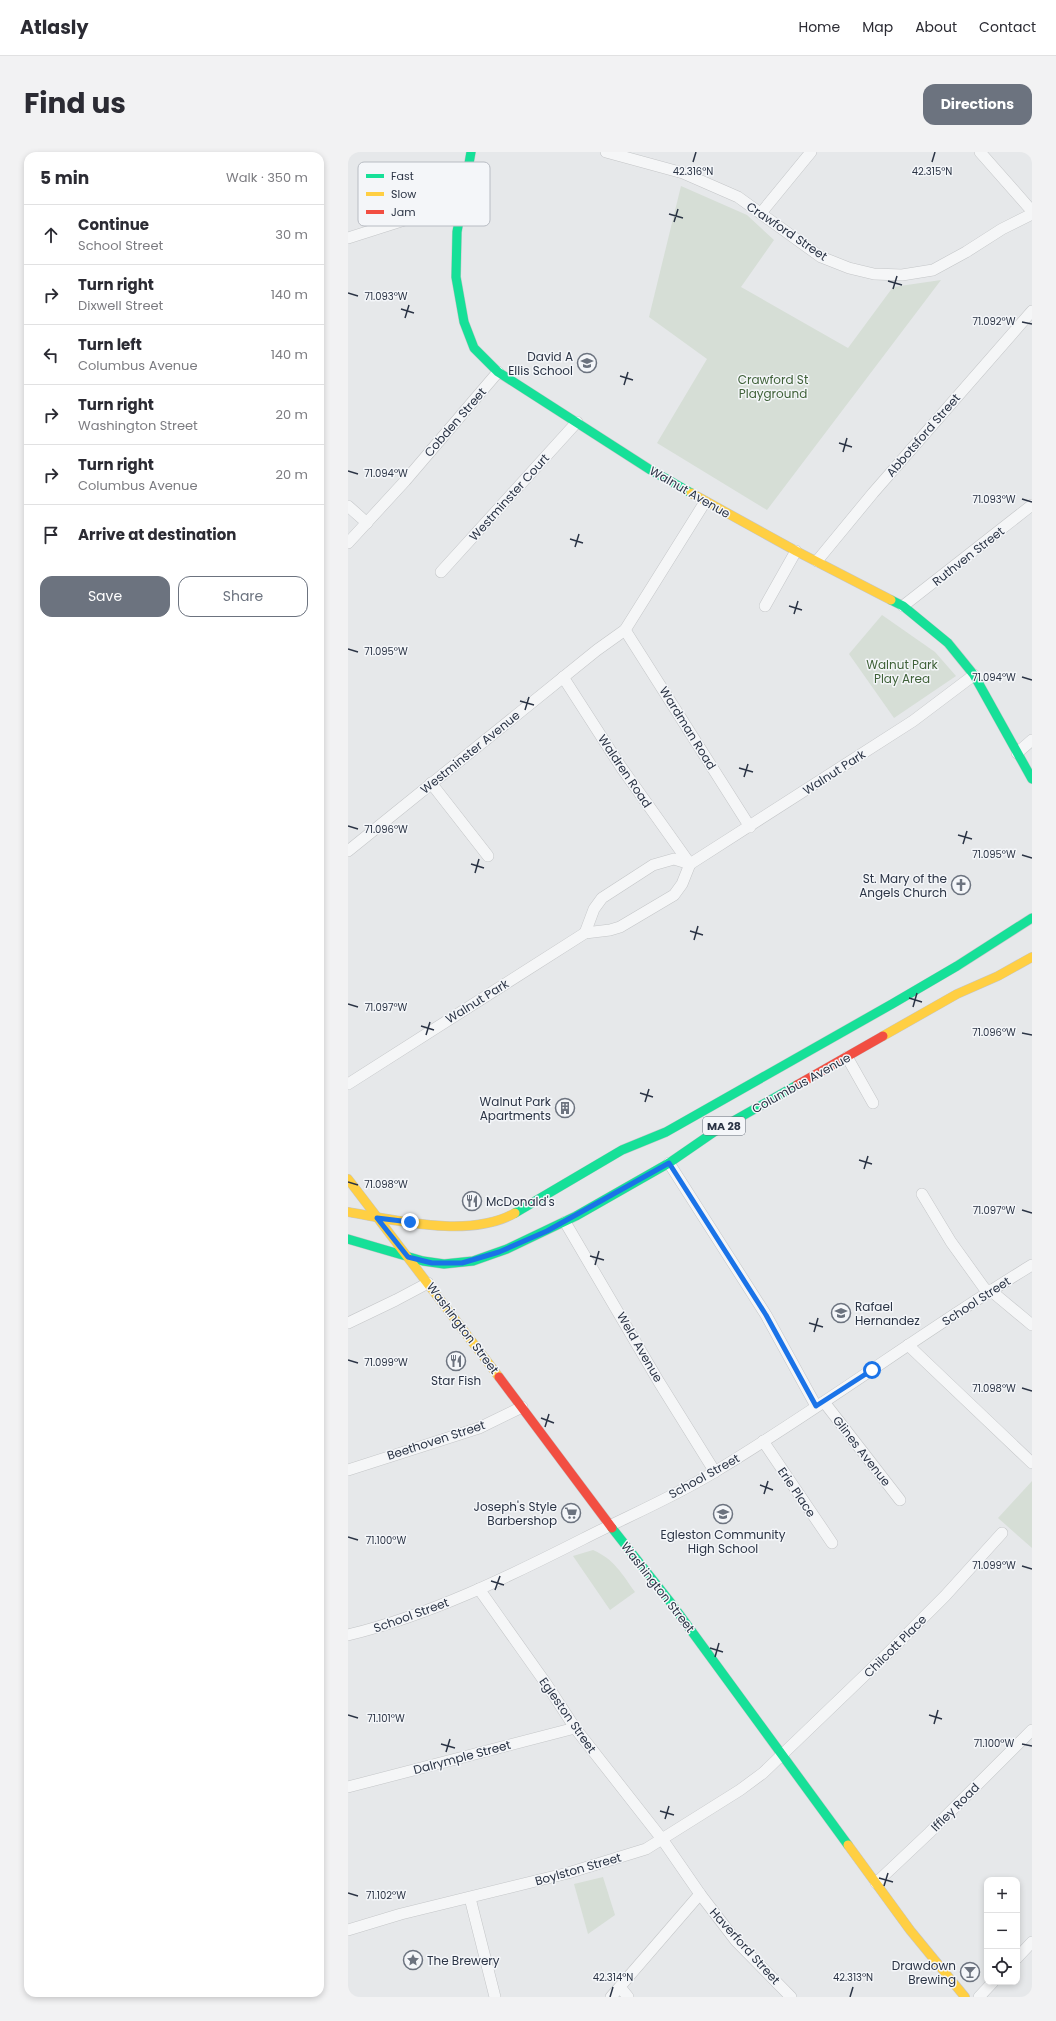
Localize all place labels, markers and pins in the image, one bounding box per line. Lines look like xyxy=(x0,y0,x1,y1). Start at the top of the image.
place label: David A Ellis School xyxy=(508,348,573,379)
school or university icon: David A Ellis School xyxy=(576,352,598,374)
place label: St. Mary of the Angels Church xyxy=(859,870,947,901)
church icon: St. Mary of the Angels Church xyxy=(950,874,972,896)
place label: Walnut Park Apartments xyxy=(480,1093,552,1124)
building icon: Walnut Park Apartments xyxy=(554,1097,576,1119)
restaurant icon: McDonald's xyxy=(461,1190,483,1212)
place label: McDonald's xyxy=(486,1193,555,1210)
place label: Rafael Hernandez xyxy=(855,1298,920,1329)
school or university icon: Rafael Hernandez xyxy=(830,1302,852,1324)
restaurant icon: Star Fish xyxy=(445,1350,467,1372)
place label: Star Fish xyxy=(431,1372,481,1389)
place label: Joseph's Style Barbershop xyxy=(474,1498,557,1529)
supermarket icon: Joseph's Style Barbershop xyxy=(560,1502,582,1524)
school or university icon: Egleston Community High School xyxy=(712,1503,734,1525)
place label: Egleston Community High School xyxy=(661,1526,786,1557)
place icon: The Brewery xyxy=(402,1949,424,1971)
place label: The Brewery xyxy=(427,1952,500,1969)
place label: Drawdown Brewing xyxy=(892,1957,956,1988)
bar icon: Drawdown Brewing xyxy=(959,1961,981,1983)

